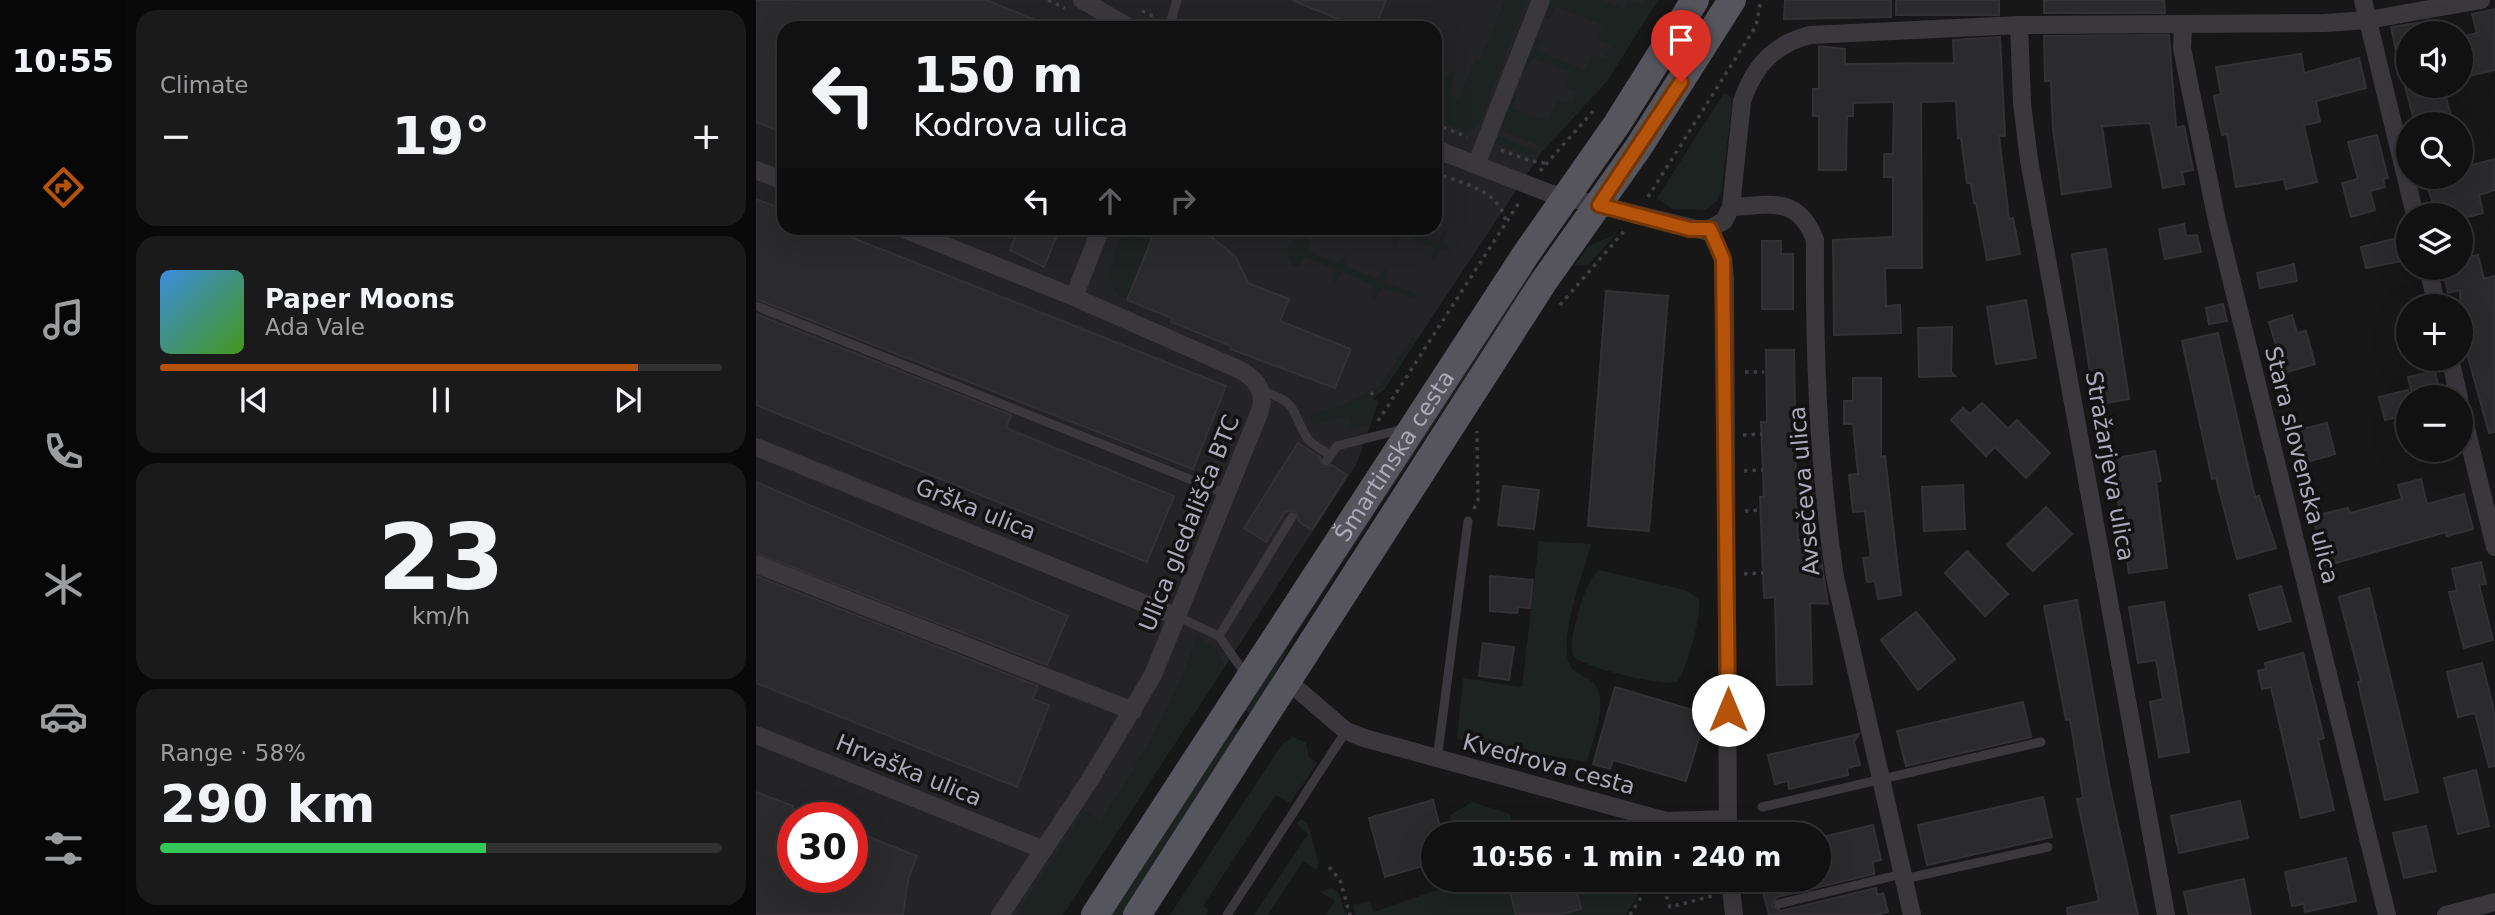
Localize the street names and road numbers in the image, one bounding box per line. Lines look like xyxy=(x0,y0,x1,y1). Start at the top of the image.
street label: Stara slovenska ulica xyxy=(2260,344,2344,586)
street label: Šmartinska cesta xyxy=(1328,366,1460,546)
street label: Stražarjeva ulica xyxy=(2080,369,2140,563)
street label: Avsečeva ulica xyxy=(1784,405,1824,577)
street label: Ulica gledališča BTC xyxy=(1134,411,1244,635)
street label: Grška ulica xyxy=(912,473,1040,545)
street label: Kvedrova cesta xyxy=(1460,728,1638,800)
street label: Hrvaška ulica xyxy=(832,729,986,811)

